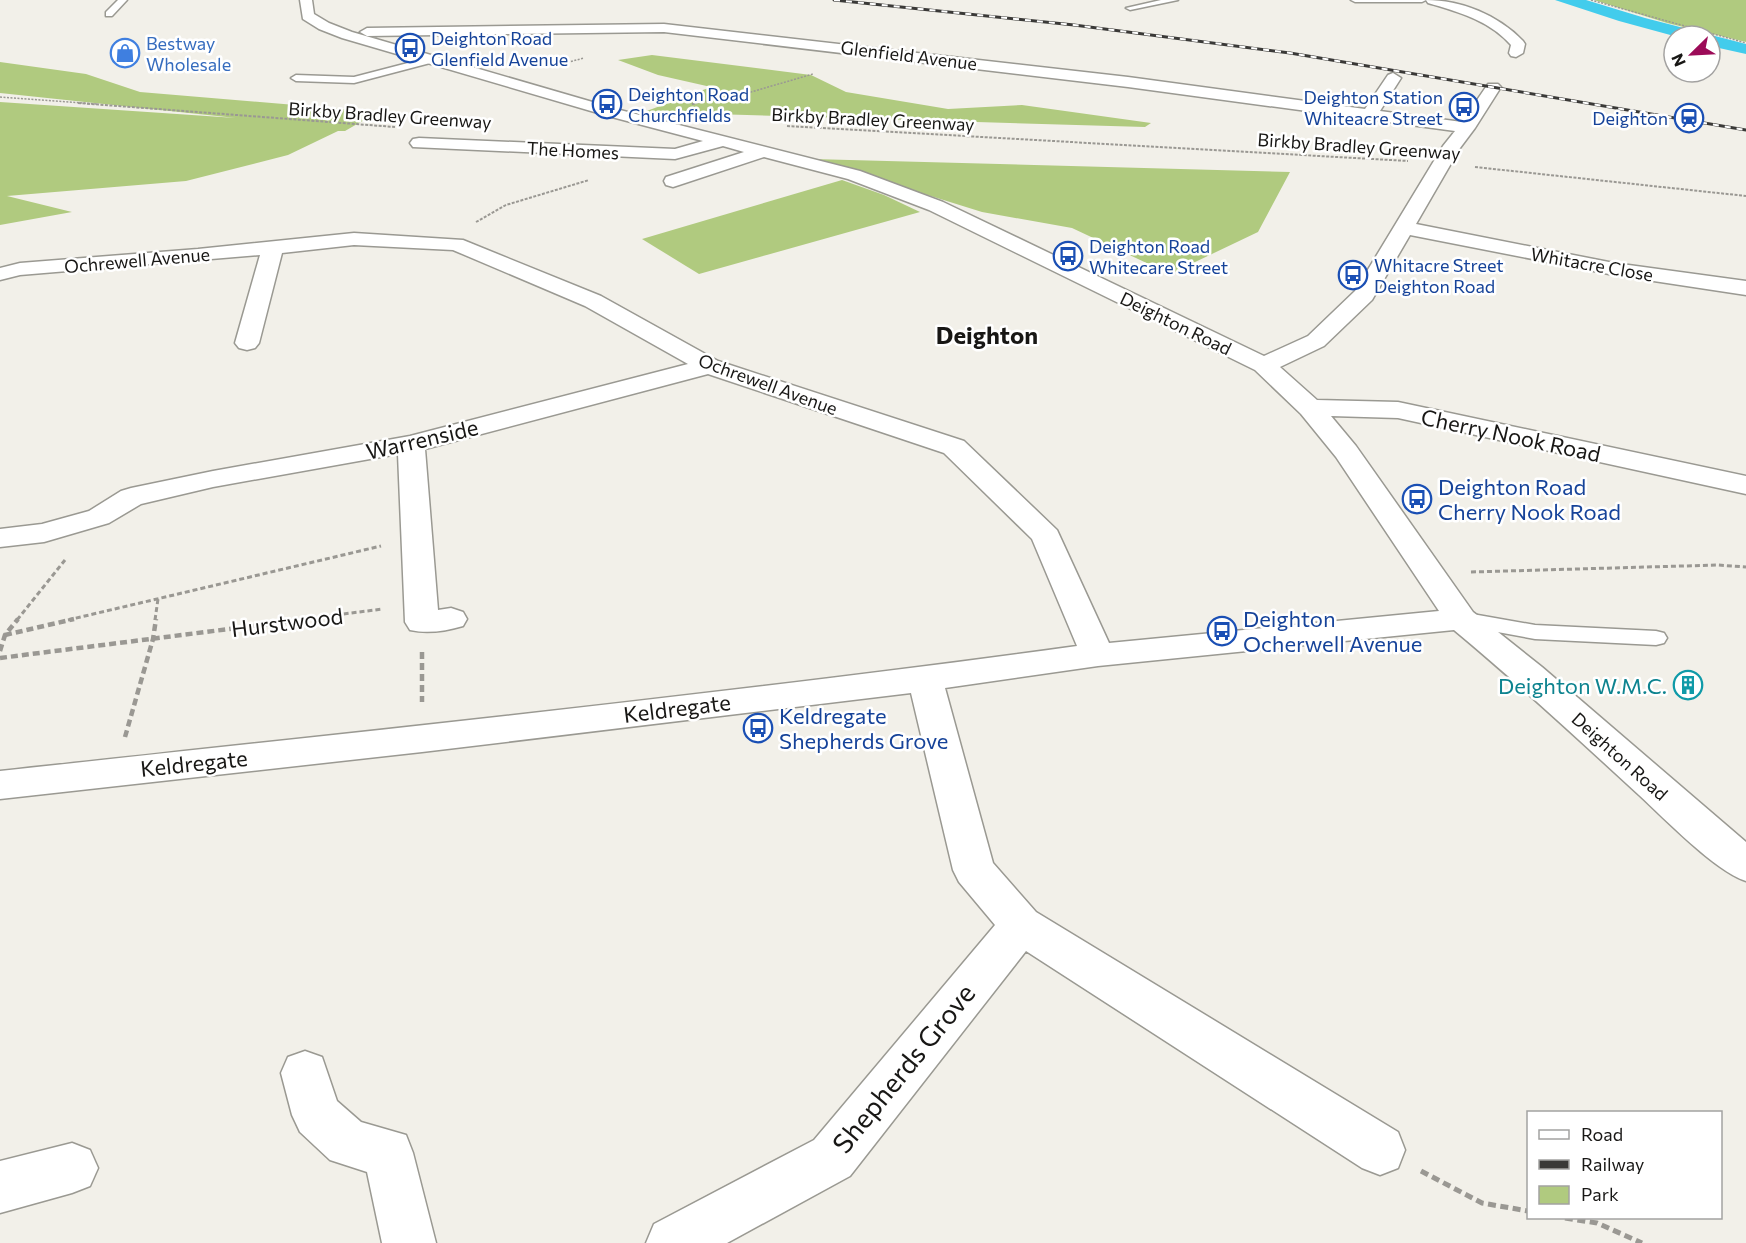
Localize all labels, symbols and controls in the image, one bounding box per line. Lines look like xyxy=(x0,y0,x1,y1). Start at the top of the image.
north arrow xyxy=(1662,24,1722,84)
place label: Deighton Road Glenfield Avenue xyxy=(431,27,568,70)
place label: Bestway Wholesale xyxy=(146,32,231,75)
bus stop icon: Deighton Road Glenfield Avenue xyxy=(394,32,426,64)
street label: Glenfield Avenue xyxy=(840,36,978,74)
shop icon: Bestway Wholesale xyxy=(109,37,141,69)
text: N xyxy=(1667,51,1689,70)
place label: Deighton Road Churchfields xyxy=(628,83,749,126)
place label: Deighton Station Whiteacre Street xyxy=(1304,86,1443,129)
bus stop icon: Deighton Road Churchfields xyxy=(591,88,623,120)
bus stop icon: Deighton Station Whiteacre Street xyxy=(1448,91,1480,123)
street label: Birkby Bradley Greenway xyxy=(288,97,492,133)
station icon: Deighton xyxy=(1673,102,1705,134)
street label: Birkby Bradley Greenway xyxy=(771,103,975,135)
place label: Deighton xyxy=(1592,107,1668,129)
street label: Birkby Bradley Greenway xyxy=(1257,128,1461,164)
street label: The Homes xyxy=(526,137,620,163)
place label: Deighton Road Whitecare Street xyxy=(1089,235,1228,278)
bus stop icon: Deighton Road Whitecare Street xyxy=(1052,240,1084,272)
street label: Whitacre Close xyxy=(1529,242,1655,286)
street label: Ochrewell Avenue xyxy=(63,243,211,277)
place label: Whitacre Street Deighton Road xyxy=(1374,254,1504,297)
bus stop icon: Whitacre Street Deighton Road xyxy=(1337,259,1369,291)
street label: Deighton Road xyxy=(1117,287,1235,359)
district label: Deighton xyxy=(936,320,1038,349)
street label: Ochrewell Avenue xyxy=(696,349,840,419)
street label: Cherry Nook Road xyxy=(1419,403,1603,467)
street label: Warrenside xyxy=(363,413,481,465)
place label: Deighton Road Cherry Nook Road xyxy=(1438,473,1621,525)
bus stop icon: Deighton Road Cherry Nook Road xyxy=(1401,483,1433,515)
street label: Hurstwood xyxy=(230,602,344,642)
place label: Deighton Ocherwell Avenue xyxy=(1243,605,1422,657)
bus stop icon: Deighton Ocherwell Avenue xyxy=(1206,615,1238,647)
building icon: Deighton W.M.C. xyxy=(1672,669,1704,701)
place label: Deighton W.M.C. xyxy=(1498,672,1667,699)
street label: Keldregate xyxy=(622,688,732,728)
place label: Keldregate Shepherds Grove xyxy=(779,702,948,754)
street label: Deighton Road xyxy=(1568,707,1672,805)
bus stop icon: Keldregate Shepherds Grove xyxy=(742,712,774,744)
street label: Keldregate xyxy=(139,744,249,782)
street label: Shepherds Grove xyxy=(825,977,981,1159)
legend xyxy=(1527,1111,1722,1219)
text: Road xyxy=(1581,1123,1623,1145)
text: Railway xyxy=(1581,1153,1644,1175)
text: Park xyxy=(1581,1183,1619,1205)

